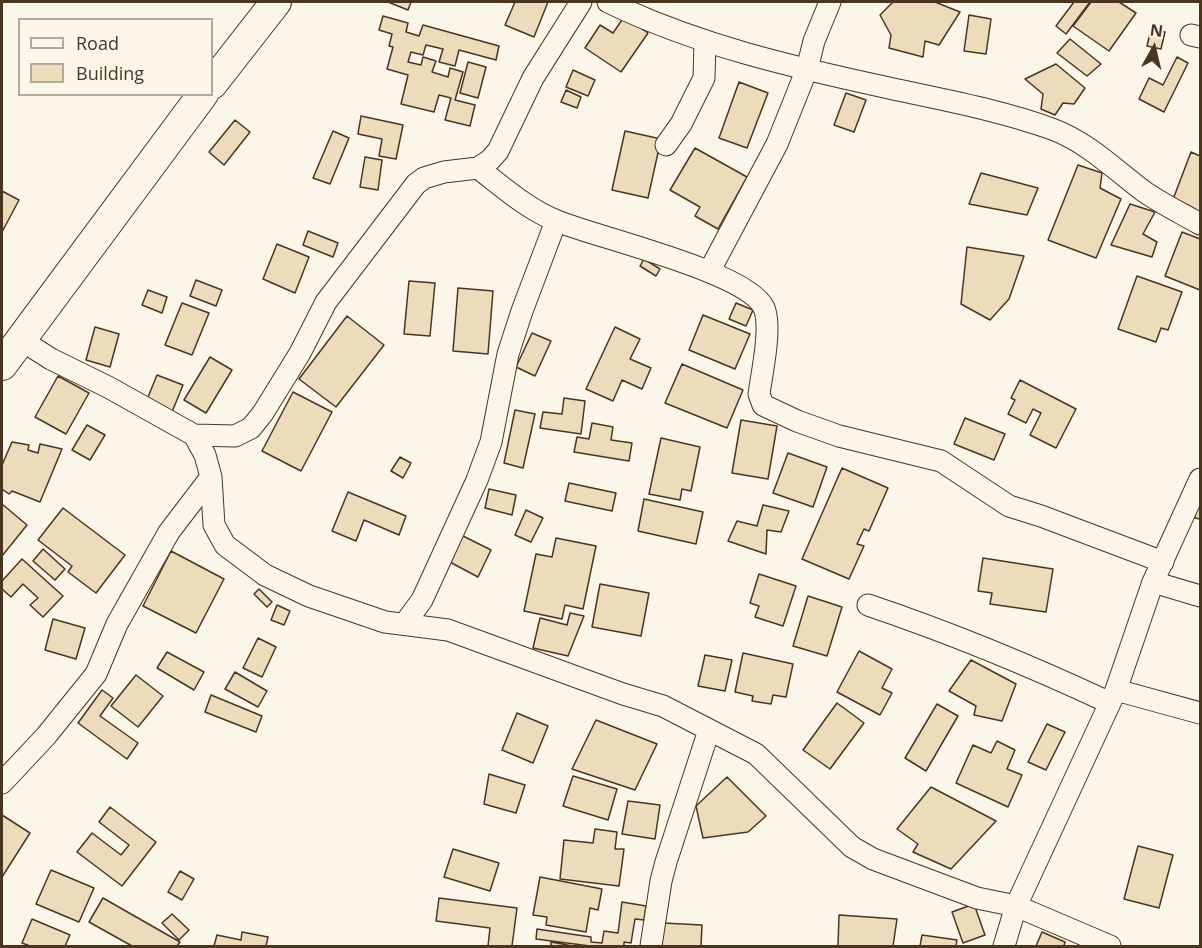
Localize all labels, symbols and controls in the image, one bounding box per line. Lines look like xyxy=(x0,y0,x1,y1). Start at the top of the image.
legend xyxy=(18,18,213,96)
north arrow xyxy=(1124,18,1184,78)
text: N xyxy=(1149,18,1164,42)
text: Road xyxy=(76,31,119,55)
text: Building xyxy=(76,61,144,85)

